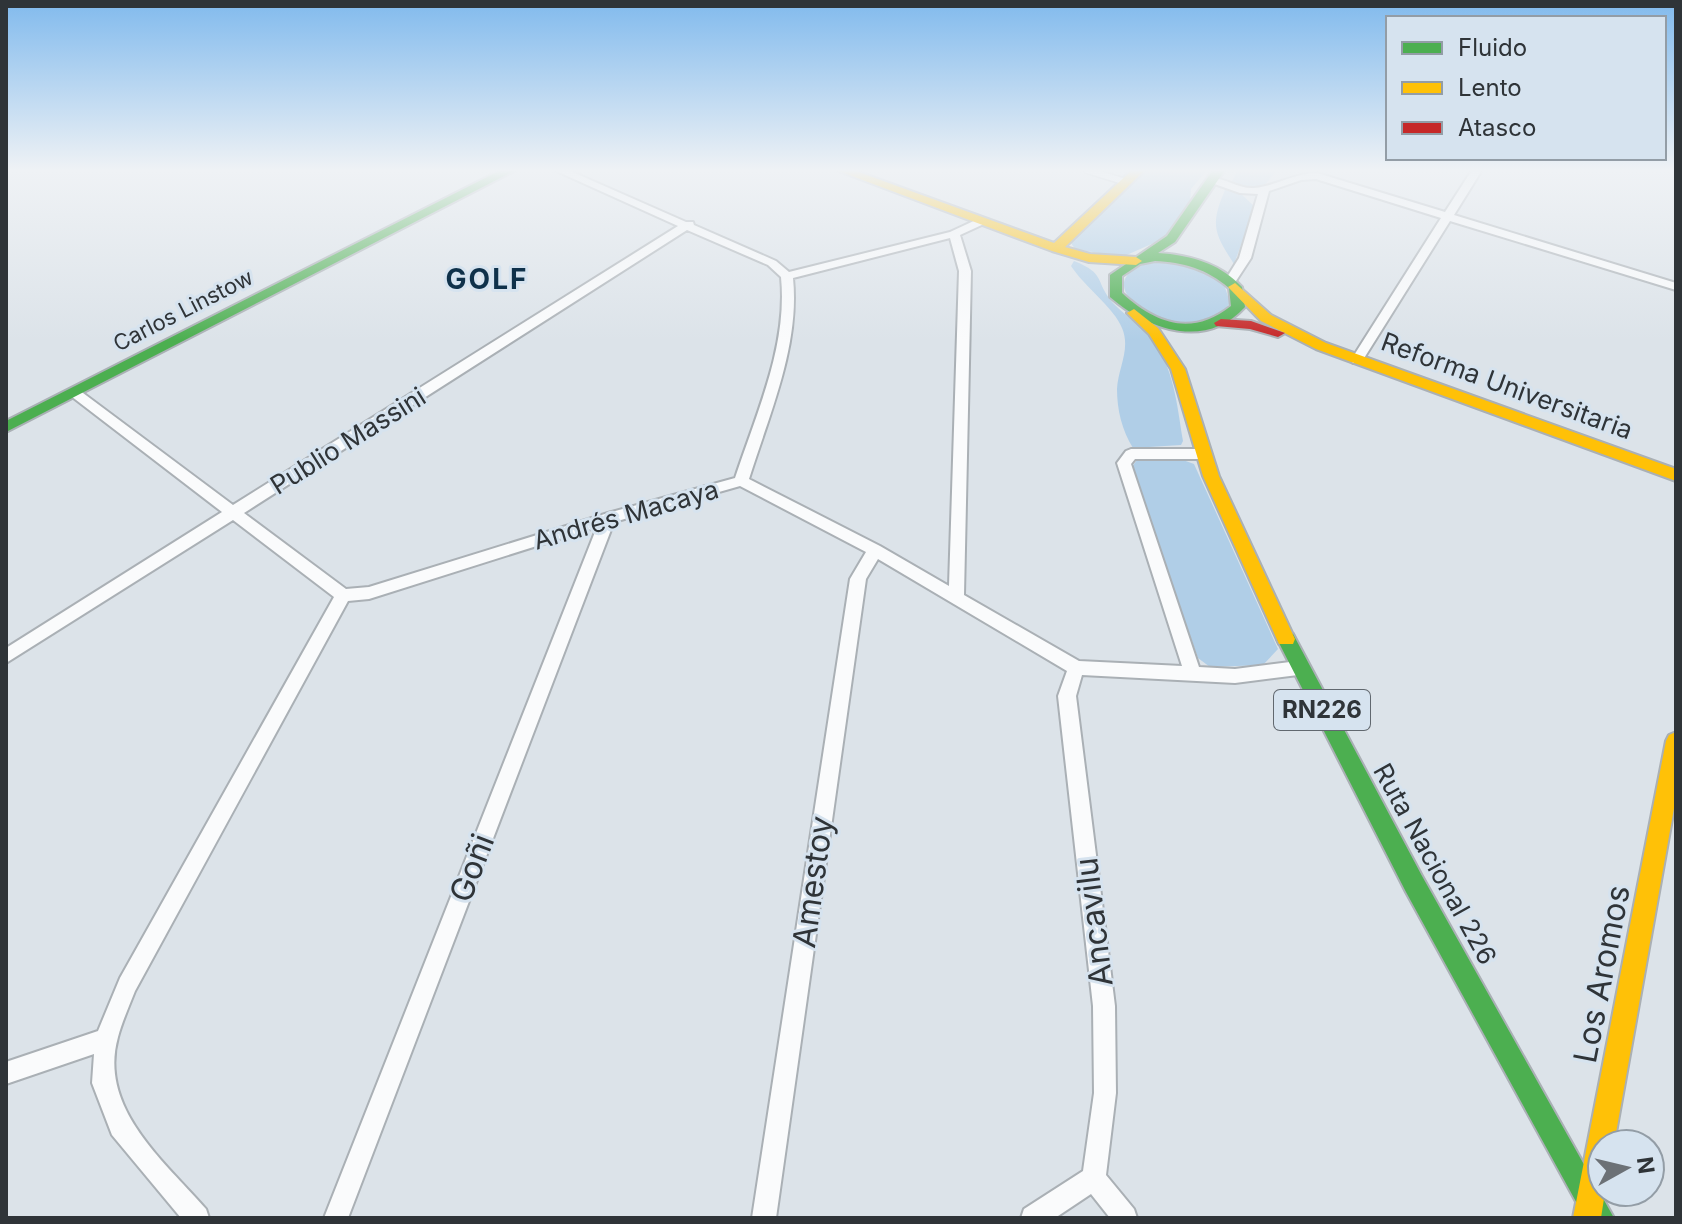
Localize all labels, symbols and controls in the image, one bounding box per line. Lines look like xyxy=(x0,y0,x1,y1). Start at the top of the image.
legend xyxy=(1386,16,1666,160)
text: Fluido xyxy=(1458,33,1527,62)
text: Lento xyxy=(1458,73,1522,102)
text: Atasco xyxy=(1458,113,1536,142)
district label: GOLF xyxy=(446,262,528,296)
street label: Carlos Linstow xyxy=(109,264,257,356)
street label: Reforma Universitaria xyxy=(1377,326,1637,445)
street label: Publio Massini xyxy=(265,381,431,501)
street label: Andrés Macaya xyxy=(530,473,722,556)
road number: RN226 xyxy=(1274,690,1370,730)
street label: Ruta Nacional 226 xyxy=(1367,758,1504,970)
street label: Amestoy xyxy=(784,814,841,950)
street label: Goñi xyxy=(441,828,502,907)
street label: Ancavilu xyxy=(1066,855,1121,989)
street label: Los Aromos xyxy=(1565,882,1638,1066)
north arrow xyxy=(1586,1128,1666,1208)
text: N xyxy=(1632,1155,1660,1175)

